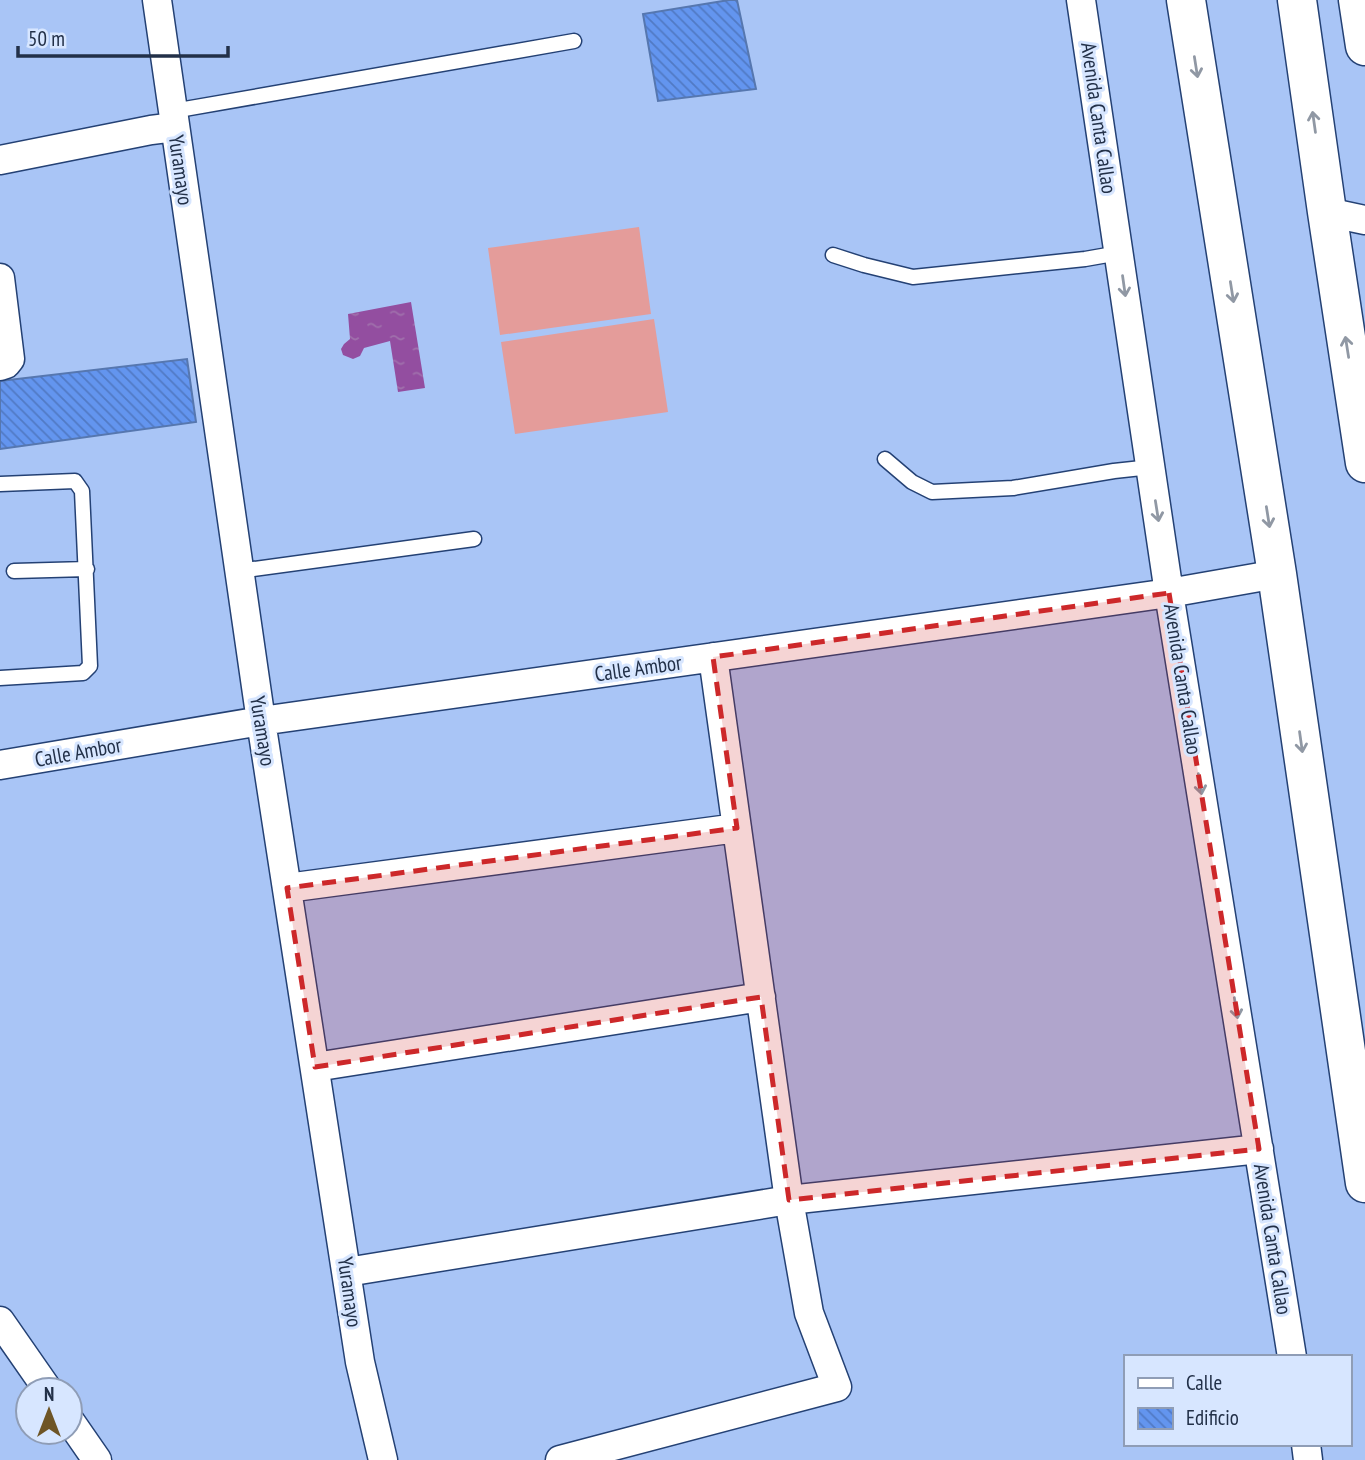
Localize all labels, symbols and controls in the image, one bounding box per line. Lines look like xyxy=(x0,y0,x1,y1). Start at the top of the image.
scale bar xyxy=(18,14,228,58)
text: 50 m xyxy=(28,25,65,52)
street label: Avenida Canta Callao xyxy=(1075,41,1123,195)
one-way arrow xyxy=(1190,56,1203,78)
one-way arrow xyxy=(1308,111,1321,134)
street label: Yuramayo xyxy=(163,133,199,207)
one-way arrow xyxy=(1118,274,1131,296)
one-way arrow xyxy=(1226,280,1239,303)
one-way arrow xyxy=(1341,336,1354,359)
one-way arrow xyxy=(1151,499,1164,522)
one-way arrow xyxy=(1262,505,1275,528)
street label: Avenida Canta Callao xyxy=(1158,602,1208,756)
street label: Calle Ambor xyxy=(593,648,684,687)
street label: Yuramayo xyxy=(244,694,282,768)
one-way arrow xyxy=(1295,730,1308,753)
street label: Calle Ambor xyxy=(33,731,124,773)
one-way arrow xyxy=(1194,772,1207,795)
one-way arrow xyxy=(1230,996,1243,1019)
street label: Avenida Canta Callao xyxy=(1248,1162,1298,1316)
street label: Yuramayo xyxy=(332,1255,368,1329)
legend xyxy=(1124,1355,1351,1446)
text: Calle xyxy=(1186,1369,1222,1396)
north arrow xyxy=(14,1376,84,1446)
text: N xyxy=(44,1382,54,1406)
text: Edificio xyxy=(1186,1404,1239,1431)

